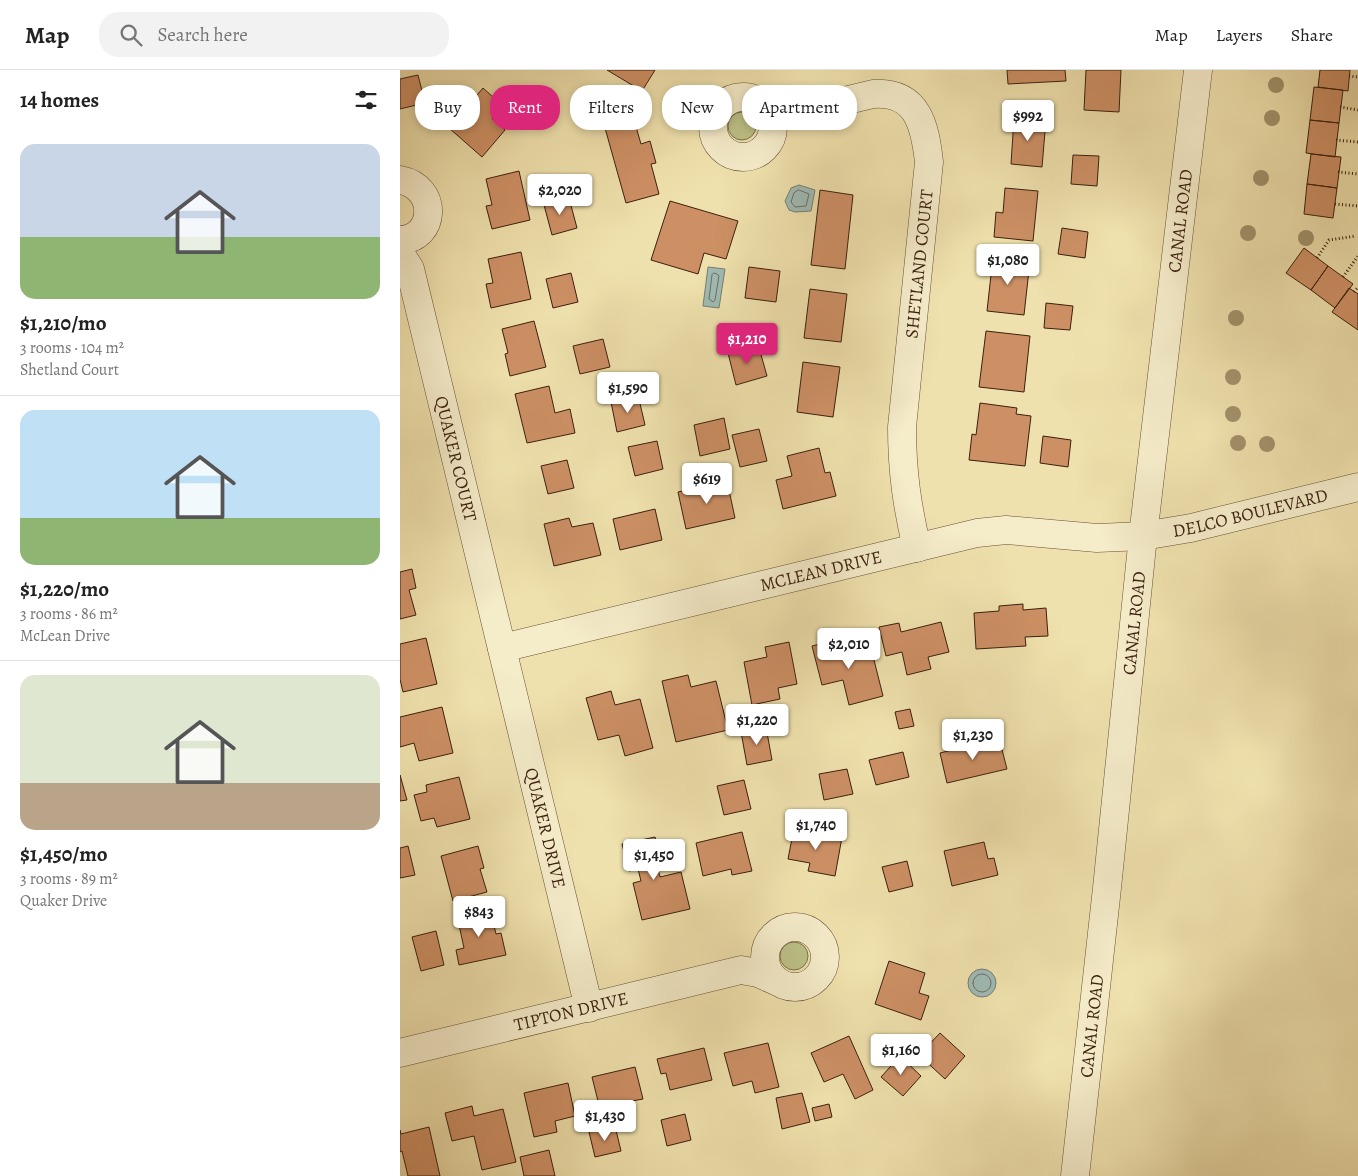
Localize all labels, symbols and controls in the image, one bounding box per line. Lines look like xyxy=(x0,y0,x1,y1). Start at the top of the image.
search box xyxy=(99,12,449,57)
text: Map xyxy=(25,19,69,51)
icon: search xyxy=(117,21,145,49)
text: Search here xyxy=(157,22,248,48)
text: Map xyxy=(1155,23,1188,47)
text: Layers xyxy=(1216,23,1263,47)
text: Share xyxy=(1291,23,1333,47)
chip: Buy xyxy=(415,85,480,130)
chip: Rent xyxy=(490,85,560,130)
chip: Filters xyxy=(570,85,652,130)
chip: New xyxy=(662,85,732,130)
chip: Apartment xyxy=(742,85,857,130)
text: 14 homes xyxy=(20,86,99,114)
icon: filters xyxy=(352,86,380,114)
pin: $992 xyxy=(998,100,1058,142)
text: $992 xyxy=(1013,105,1043,127)
street label: CANAL ROAD xyxy=(1162,168,1198,274)
pin: $2,020 xyxy=(519,174,601,216)
icon: home xyxy=(155,177,245,267)
text: $2,020 xyxy=(538,179,582,201)
street label: SHETLAND COURT xyxy=(899,188,939,340)
pin: $1,080 xyxy=(967,244,1049,286)
text: $1,080 xyxy=(987,249,1029,271)
text: $1,210/mo xyxy=(20,309,107,337)
pin: $1,210 xyxy=(706,322,788,365)
text: $1,210 xyxy=(728,328,767,350)
text: 3 rooms · 104 m² xyxy=(20,337,124,359)
text: Shetland Court xyxy=(20,359,119,381)
pin: $1,590 xyxy=(587,372,669,414)
text: $1,590 xyxy=(608,377,648,399)
street label: QUAKER COURT xyxy=(429,393,483,524)
icon: home xyxy=(155,442,245,532)
pin: $619 xyxy=(677,462,737,505)
text: $619 xyxy=(693,468,721,490)
street label: DELCO BOULEVARD xyxy=(1171,483,1330,543)
street label: MCLEAN DRIVE xyxy=(757,544,884,597)
street label: CANAL ROAD xyxy=(1117,570,1151,676)
text: $1,220/mo xyxy=(20,575,109,603)
text: 3 rooms · 86 m² xyxy=(20,603,118,625)
text: McLean Drive xyxy=(20,625,110,647)
pin: $2,010 xyxy=(808,628,890,670)
text: $2,010 xyxy=(828,633,870,655)
pin: $1,220 xyxy=(716,704,798,746)
icon: home xyxy=(155,707,245,797)
text: $1,220 xyxy=(737,709,778,731)
pin: $1,230 xyxy=(932,718,1014,761)
text: $1,230 xyxy=(953,724,993,746)
street label: QUAKER DRIVE xyxy=(519,765,572,891)
pin: $1,740 xyxy=(775,808,857,851)
text: $1,740 xyxy=(796,814,836,836)
pin: $1,450 xyxy=(613,838,695,881)
text: $1,450/mo xyxy=(20,840,108,868)
text: $1,450 xyxy=(634,844,674,866)
text: 3 rooms · 89 m² xyxy=(20,868,118,890)
text: Quaker Drive xyxy=(20,890,107,912)
pin: $843 xyxy=(449,896,509,938)
text: $843 xyxy=(464,901,494,923)
street label: CANAL ROAD xyxy=(1074,973,1109,1079)
street label: TIPTON DRIVE xyxy=(511,986,631,1037)
pin: $1,160 xyxy=(860,1034,942,1076)
text: $1,160 xyxy=(882,1039,920,1061)
pin: $1,430 xyxy=(564,1100,646,1142)
text: $1,430 xyxy=(585,1105,625,1127)

